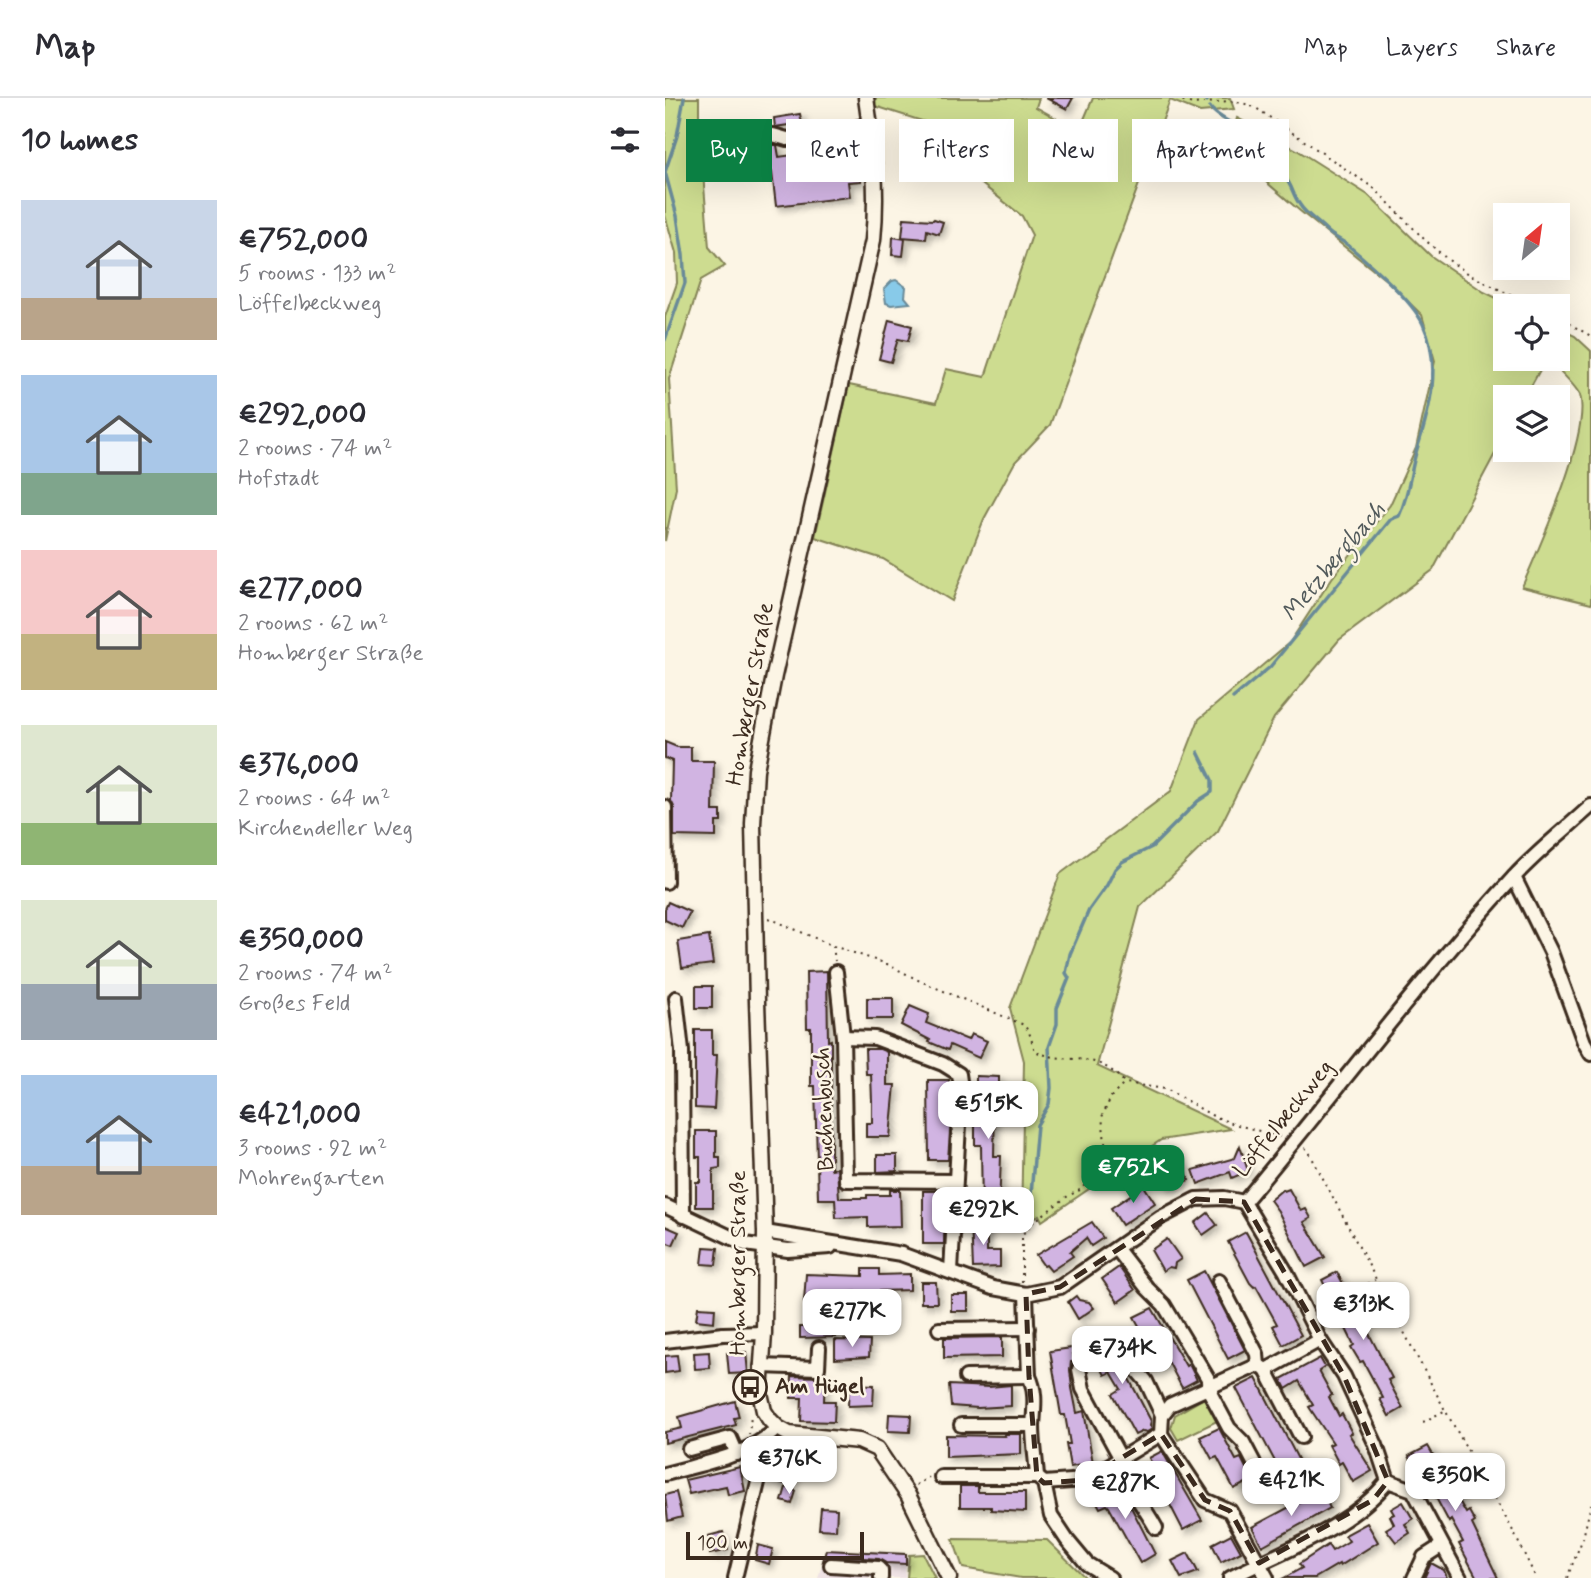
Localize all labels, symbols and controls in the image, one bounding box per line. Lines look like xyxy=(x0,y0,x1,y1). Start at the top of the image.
text: Map xyxy=(35,26,95,70)
text: Map xyxy=(1304,33,1348,64)
text: Layers xyxy=(1386,33,1458,64)
text: Share xyxy=(1496,33,1556,64)
chip: Buy xyxy=(686,119,772,182)
chip: Rent xyxy=(786,119,885,182)
chip: Filters xyxy=(899,119,1014,182)
chip: New xyxy=(1028,119,1118,182)
chip: Apartment xyxy=(1132,119,1289,182)
text: 10 homes xyxy=(21,121,138,160)
icon: filters xyxy=(606,121,644,159)
north arrow xyxy=(1493,203,1570,280)
map controls xyxy=(1493,203,1570,462)
text: €752,000 xyxy=(238,220,368,259)
icon: home xyxy=(77,228,161,312)
text: 5 rooms · 133 m² xyxy=(238,259,397,289)
text: Löffelbeckweg xyxy=(238,289,381,319)
button: locate xyxy=(1493,294,1570,371)
button: layers xyxy=(1493,385,1570,462)
text: €292,000 xyxy=(238,395,367,434)
icon: home xyxy=(77,403,161,487)
text: 2 rooms · 74 m² xyxy=(238,434,393,464)
text: Hofstadt xyxy=(238,464,319,494)
water label: Metzbergbach xyxy=(1275,496,1395,630)
text: €277,000 xyxy=(238,570,363,609)
icon: home xyxy=(77,578,161,662)
street label: Homberger Straße xyxy=(720,600,784,788)
text: 2 rooms · 62 m² xyxy=(238,609,389,639)
text: Homberger Straße xyxy=(238,639,424,669)
text: €376,000 xyxy=(238,745,359,784)
icon: home xyxy=(77,753,161,837)
text: 2 rooms · 64 m² xyxy=(238,784,390,814)
text: Kirchendeller Weg xyxy=(238,814,413,844)
text: €350,000 xyxy=(238,920,364,959)
icon: home xyxy=(77,928,161,1012)
text: 2 rooms · 74 m² xyxy=(238,959,393,989)
text: Großes Feld xyxy=(238,989,350,1019)
street label: Buchenbusch xyxy=(808,1046,842,1172)
street label: Löffelbeckweg xyxy=(1227,1054,1341,1184)
pin: €515K xyxy=(939,1082,1037,1141)
text: €515K xyxy=(954,1089,1022,1119)
text: €421,000 xyxy=(238,1095,361,1134)
icon: home xyxy=(77,1103,161,1187)
text: 3 rooms · 92 m² xyxy=(238,1134,387,1164)
pin: €752K xyxy=(1084,1146,1182,1205)
text: €752K xyxy=(1097,1153,1169,1183)
text: Mohrengarten xyxy=(238,1164,385,1194)
street label: Homberger Straße xyxy=(724,1170,756,1356)
pin: €292K xyxy=(934,1188,1032,1247)
text: €292K xyxy=(948,1195,1018,1225)
pin: €313K xyxy=(1314,1282,1412,1342)
pin: €277K xyxy=(803,1290,901,1349)
text: €313K xyxy=(1333,1290,1394,1320)
text: €277K xyxy=(819,1297,886,1327)
pin: €734K xyxy=(1073,1326,1171,1386)
text: €734K xyxy=(1088,1334,1156,1364)
bus stop icon: Am Hügel xyxy=(731,1368,769,1406)
place label: Am Hügel xyxy=(775,1372,865,1402)
pin: €376K xyxy=(740,1436,838,1496)
text: €376K xyxy=(757,1444,821,1474)
pin: €350K xyxy=(1406,1454,1504,1513)
pin: €421K xyxy=(1242,1458,1340,1518)
text: €350K xyxy=(1421,1461,1489,1491)
pin: €287K xyxy=(1076,1462,1174,1521)
text: €421K xyxy=(1258,1466,1324,1496)
text: €287K xyxy=(1091,1469,1159,1499)
scale bar xyxy=(686,1529,865,1561)
text: 100 m xyxy=(697,1531,748,1556)

